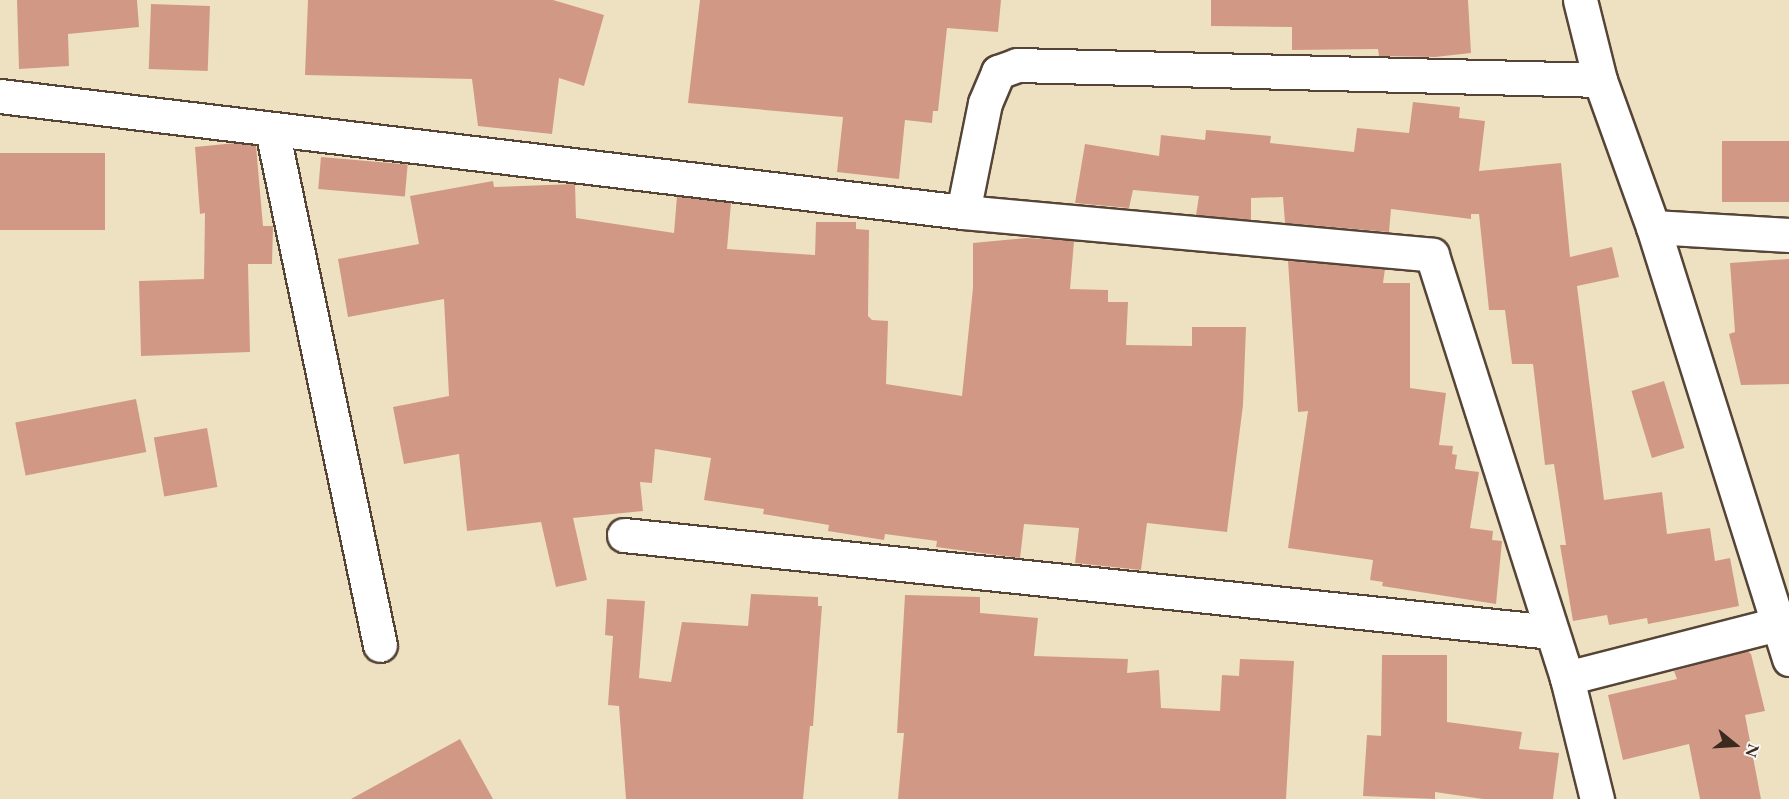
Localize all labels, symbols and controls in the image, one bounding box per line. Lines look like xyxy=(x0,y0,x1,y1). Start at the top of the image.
north arrow xyxy=(1705,715,1765,775)
text: N xyxy=(1741,741,1765,760)

